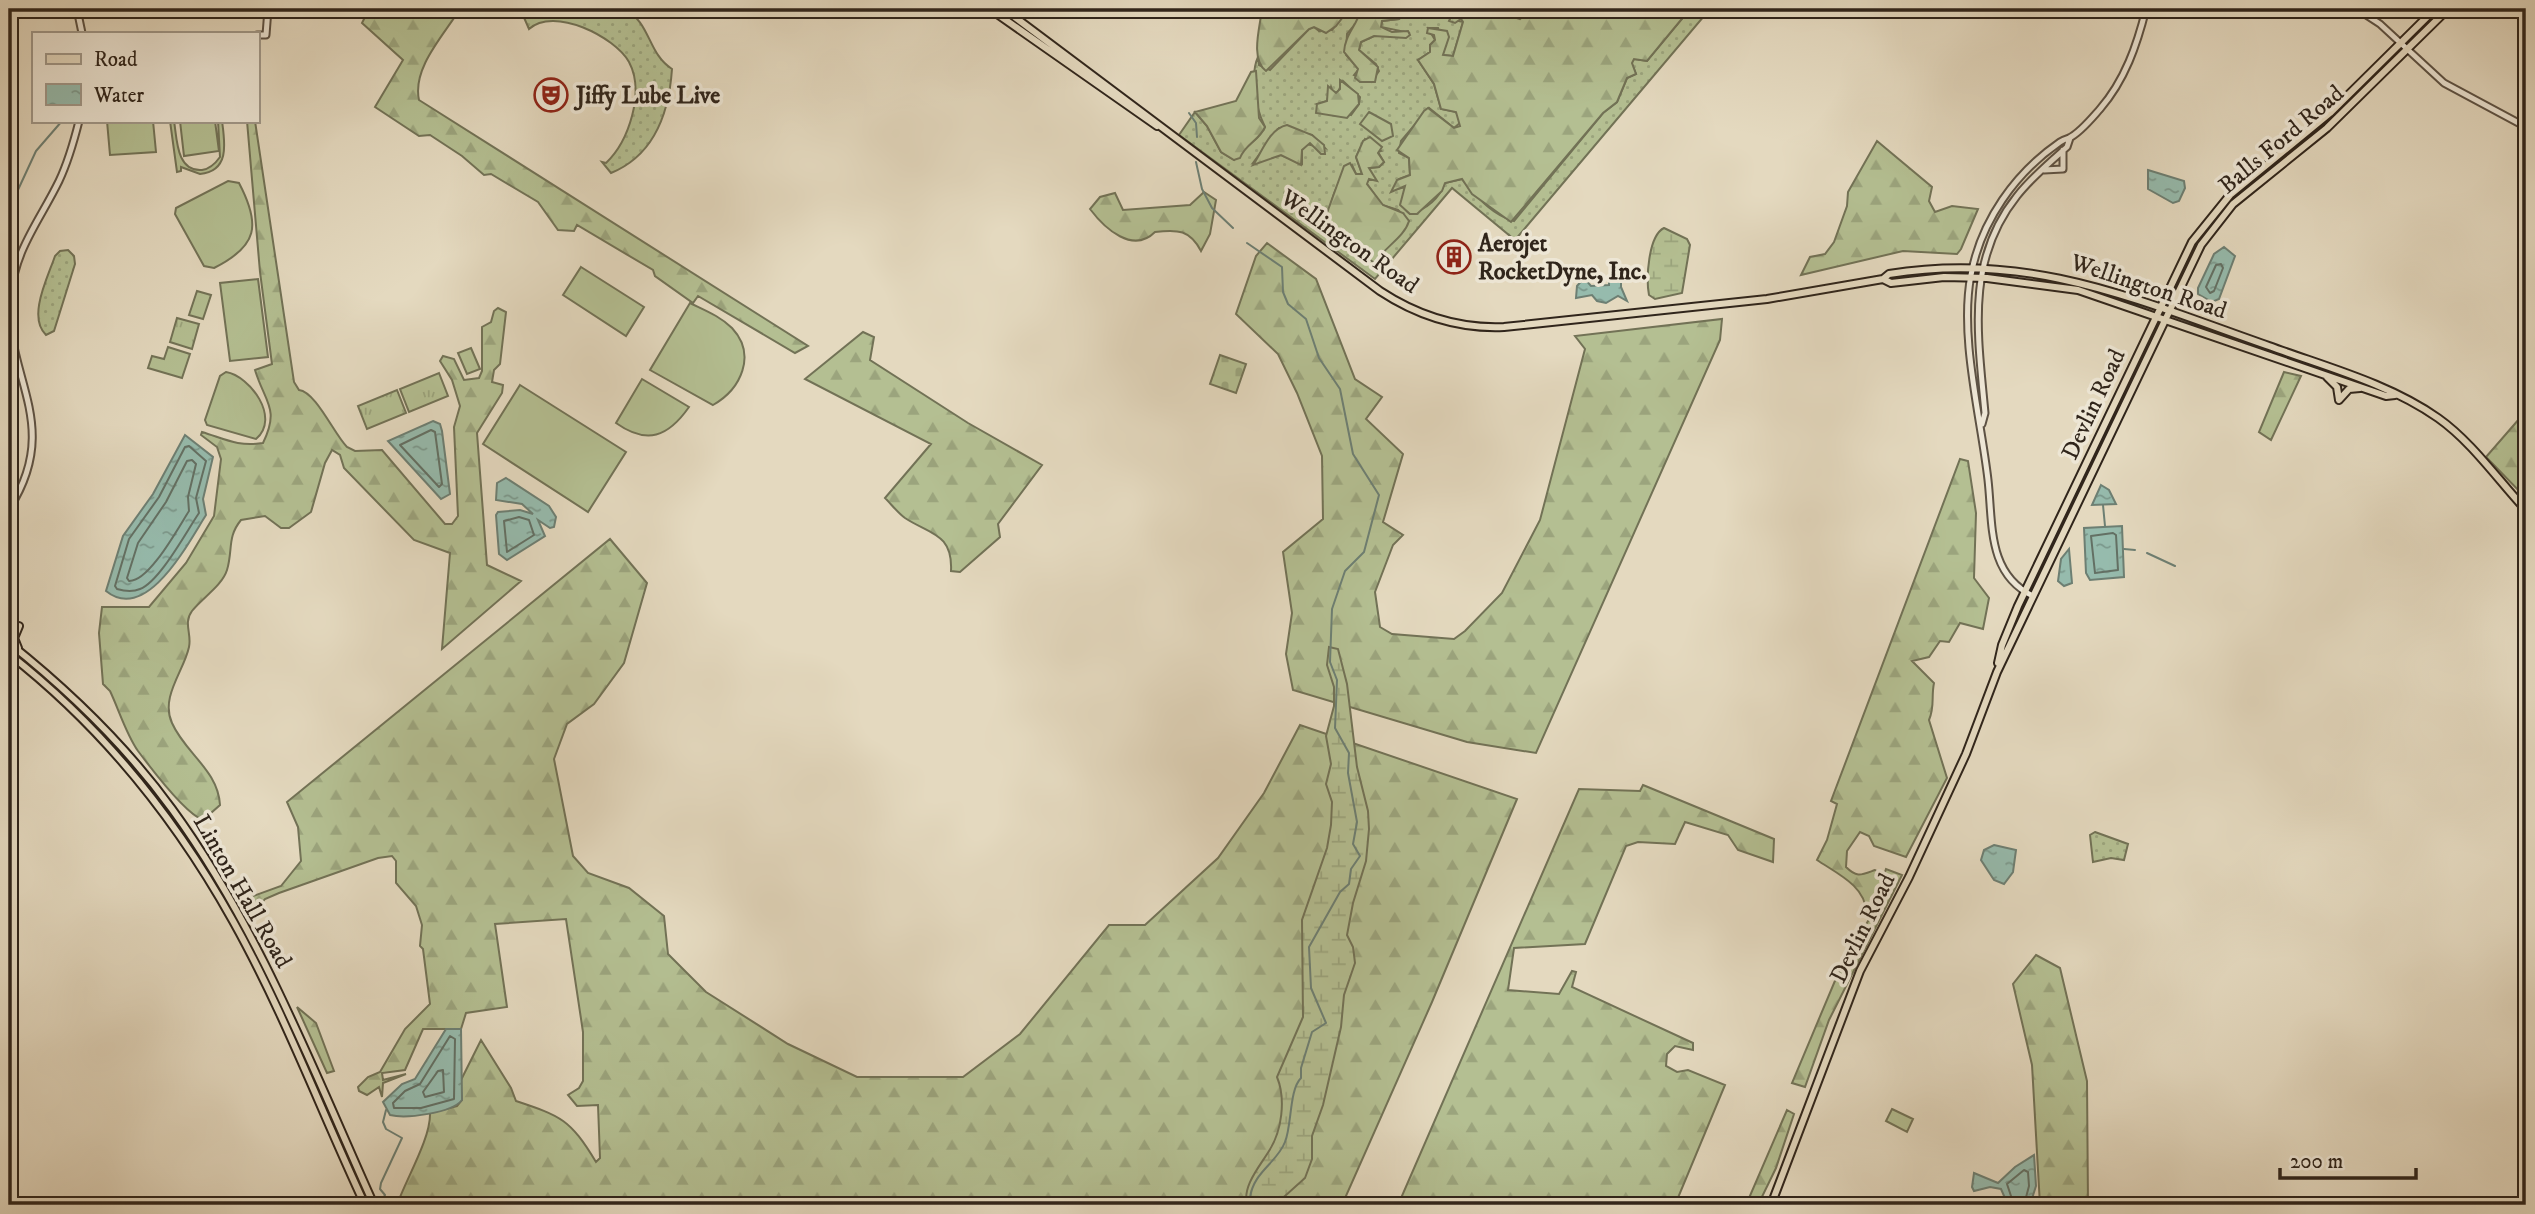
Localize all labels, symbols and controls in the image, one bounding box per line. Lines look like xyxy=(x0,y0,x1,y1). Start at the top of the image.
legend xyxy=(32,32,259,122)
text: Road xyxy=(94,47,138,73)
theatre icon: Jiffy Lube Live xyxy=(532,76,570,114)
street label: Balls Ford Road xyxy=(2213,79,2350,201)
place label: Jiffy Lube Live xyxy=(573,81,720,111)
text: Water xyxy=(93,83,144,109)
street label: Wellington Road xyxy=(1274,182,1425,301)
place label: Aerojet RocketDyne, Inc. xyxy=(1477,229,1647,287)
building icon: Aerojet RocketDyne, Inc. xyxy=(1435,238,1473,276)
street label: Wellington Road xyxy=(2066,247,2231,326)
street label: Devlin Road xyxy=(2055,344,2133,465)
street label: Linton Hall Road xyxy=(186,809,298,974)
street label: Devlin Road xyxy=(1823,868,1902,988)
scale bar xyxy=(2280,1137,2416,1181)
text: 200 m xyxy=(2290,1149,2343,1175)

